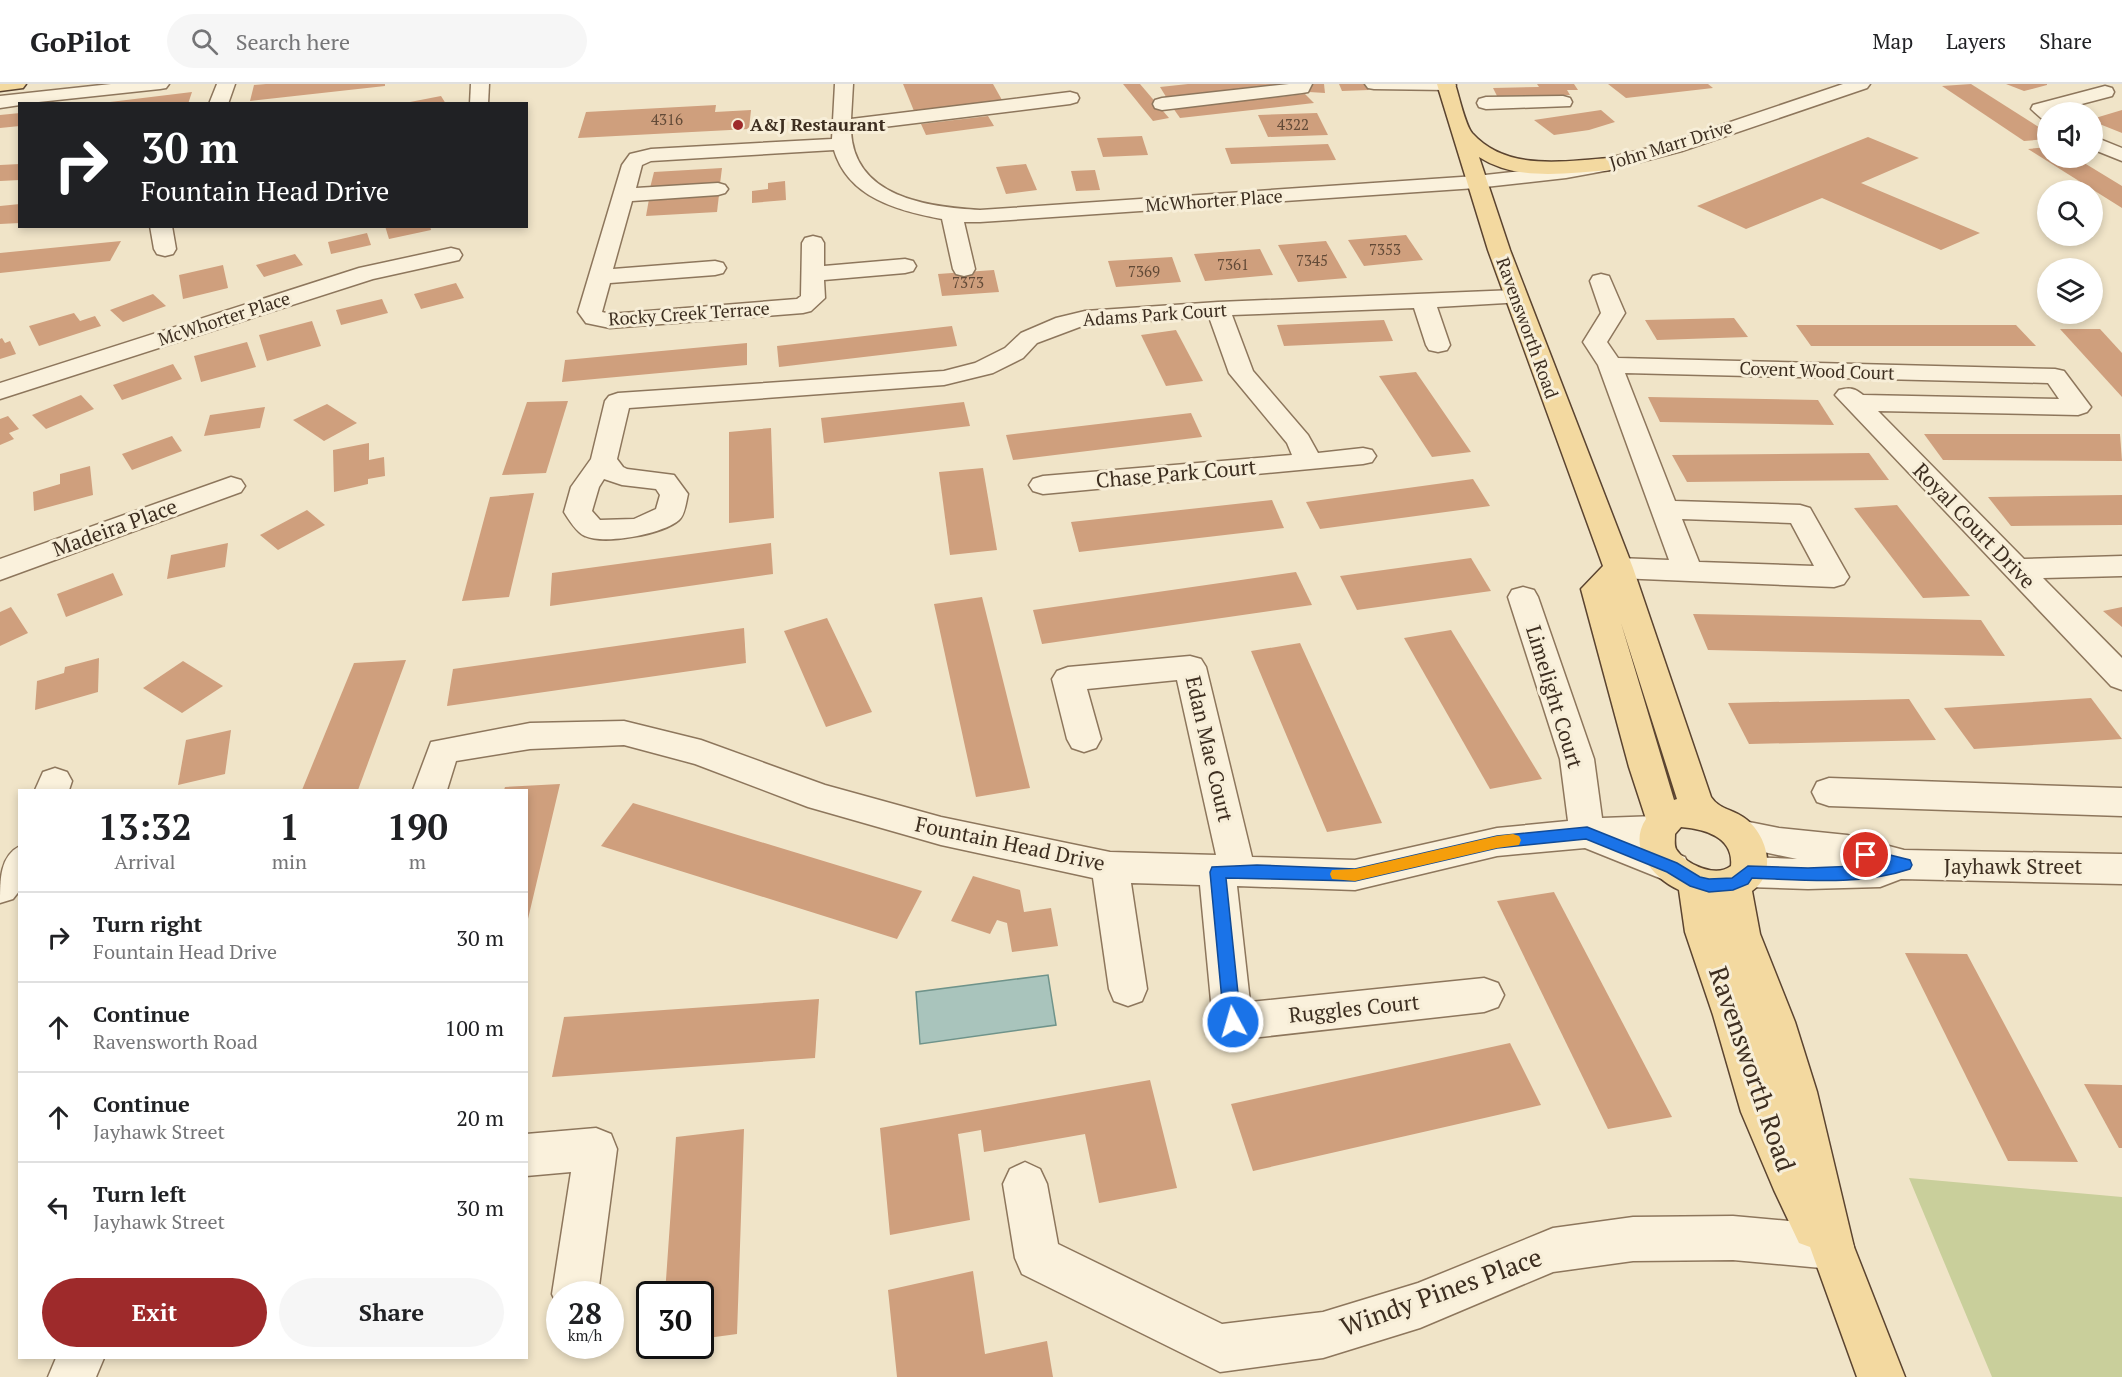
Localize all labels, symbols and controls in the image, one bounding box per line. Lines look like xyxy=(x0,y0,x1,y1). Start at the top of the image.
search box xyxy=(167,14,587,68)
text: GoPilot xyxy=(30,23,131,60)
icon: search xyxy=(188,25,221,58)
text: Search here xyxy=(236,27,350,56)
text: Map xyxy=(1872,27,1913,55)
text: Layers xyxy=(1946,27,2006,55)
text: Share xyxy=(2039,27,2092,55)
map controls xyxy=(2037,102,2103,324)
button: sound xyxy=(2037,102,2103,168)
house number: 4316 xyxy=(651,109,683,129)
place label: A&J Restaurant xyxy=(750,112,886,136)
house number: 4322 xyxy=(1277,114,1309,134)
street label: John Marr Drive xyxy=(1606,114,1735,174)
marker: A&J Restaurant xyxy=(731,118,745,132)
text: 30 m xyxy=(141,119,239,175)
icon: right xyxy=(42,126,120,204)
text: Fountain Head Drive xyxy=(141,173,389,209)
button: search xyxy=(2037,180,2103,246)
street label: McWhorter Place xyxy=(1144,183,1283,217)
house number: 7353 xyxy=(1369,239,1401,259)
house number: 7345 xyxy=(1296,250,1328,270)
house number: 7361 xyxy=(1217,254,1249,274)
street label: Ravensworth Road xyxy=(1491,254,1565,402)
button: layers xyxy=(2037,258,2103,324)
house number: 7369 xyxy=(1128,261,1160,281)
house number: 7373 xyxy=(952,272,984,292)
street label: McWhorter Place xyxy=(155,285,293,351)
street label: Rocky Creek Terrace xyxy=(607,295,770,331)
street label: Adams Park Court xyxy=(1082,297,1228,331)
street label: Covent Wood Court xyxy=(1739,355,1895,385)
street label: Chase Park Court xyxy=(1095,452,1257,494)
street label: Royal Court Drive xyxy=(1907,456,2042,594)
street label: Madeira Place xyxy=(49,492,181,563)
street label: Limelight Court xyxy=(1520,622,1590,772)
street label: Edan Mae Court xyxy=(1180,673,1240,825)
text: 13:32 xyxy=(98,803,192,850)
text: 1 xyxy=(279,803,300,850)
text: 190 xyxy=(387,803,448,850)
street label: Fountain Head Drive xyxy=(913,809,1108,877)
pin xyxy=(1840,829,1891,880)
icon: arrive xyxy=(1849,838,1882,871)
text: Arrival xyxy=(114,848,176,875)
text: min xyxy=(272,848,307,875)
text: m xyxy=(409,848,426,875)
street label: Jayhawk Street xyxy=(1944,852,2082,880)
text: Turn right xyxy=(93,909,202,938)
icon: right xyxy=(42,921,75,954)
text: 30 m xyxy=(456,923,504,952)
text: Fountain Head Drive xyxy=(93,938,277,965)
street label: Ravensworth Road xyxy=(1702,962,1804,1176)
street label: Ruggles Court xyxy=(1287,987,1421,1029)
position arrow xyxy=(1201,990,1265,1054)
text: Continue xyxy=(93,999,190,1028)
icon: ahead xyxy=(42,1011,75,1044)
text: 100 m xyxy=(444,1013,504,1042)
text: Ravensworth Road xyxy=(93,1028,258,1055)
text: Continue xyxy=(93,1089,190,1118)
icon: ahead xyxy=(42,1101,75,1134)
text: 20 m xyxy=(456,1103,504,1132)
text: Jayhawk Street xyxy=(93,1118,225,1145)
text: Turn left xyxy=(93,1179,186,1208)
icon: left xyxy=(42,1191,75,1224)
text: 30 m xyxy=(456,1193,504,1222)
text: Jayhawk Street xyxy=(93,1208,225,1235)
street label: Windy Pines Place xyxy=(1335,1239,1546,1343)
button: Exit xyxy=(42,1278,267,1347)
button: Share xyxy=(279,1278,504,1347)
speed limit sign: 30 xyxy=(636,1281,714,1359)
text: 28 xyxy=(568,1293,602,1333)
text: km/h xyxy=(568,1325,602,1345)

